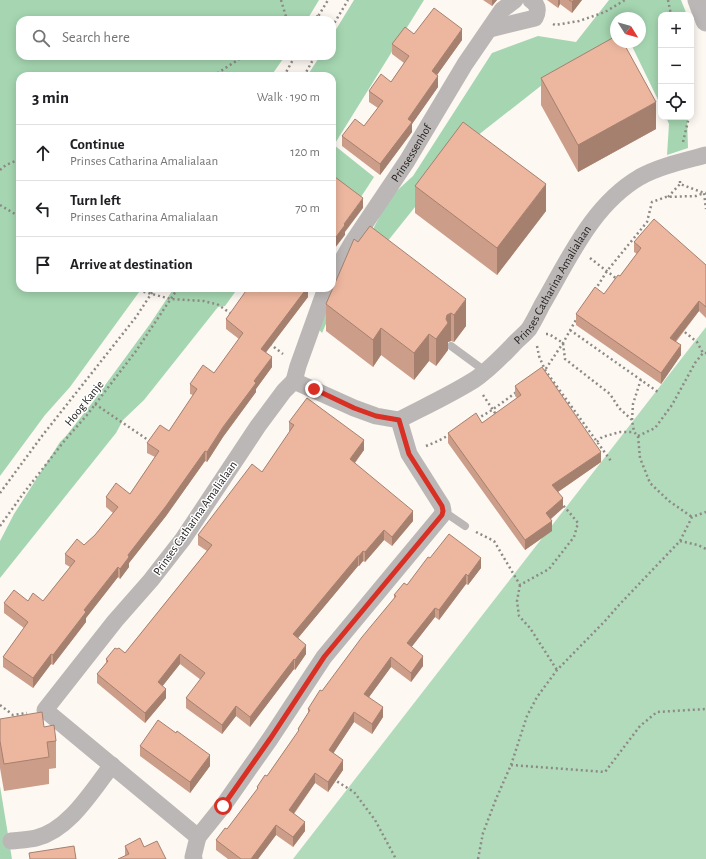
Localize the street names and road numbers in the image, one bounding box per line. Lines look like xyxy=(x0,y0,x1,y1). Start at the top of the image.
street label: Prinsessenhof xyxy=(389,121,434,184)
street label: Prinses Catharina Amalialaan xyxy=(512,223,593,346)
street label: Hoog Kanje xyxy=(62,378,107,429)
street label: Prinses Catharina Amalialaan xyxy=(151,459,239,577)

